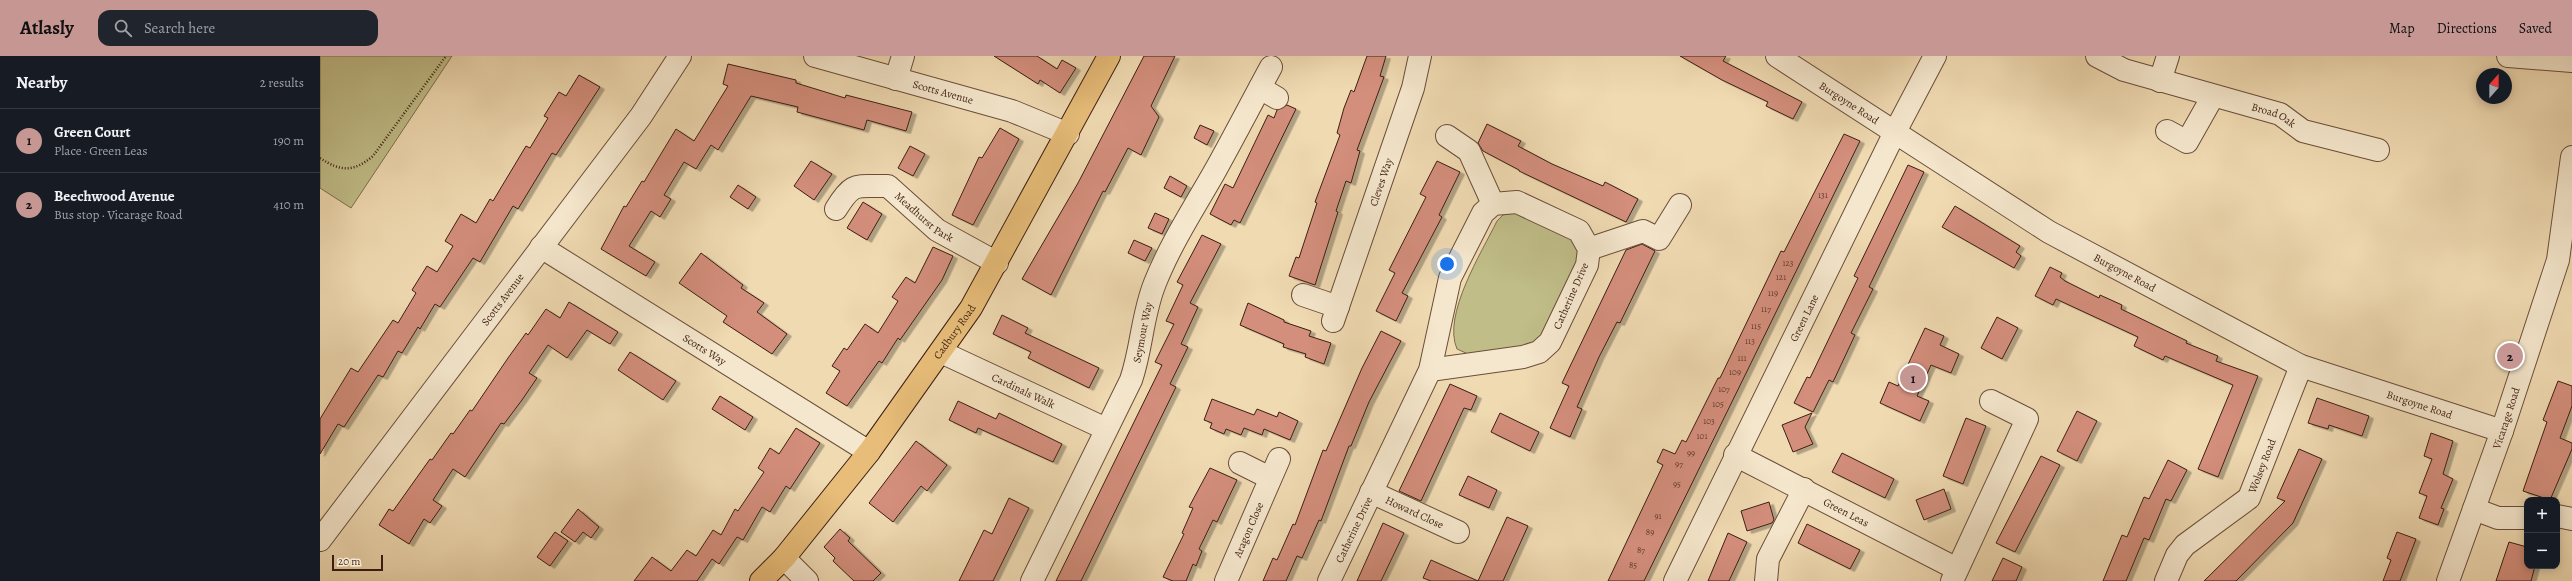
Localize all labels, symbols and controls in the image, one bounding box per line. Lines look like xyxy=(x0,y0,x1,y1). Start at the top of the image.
search box xyxy=(98,10,378,46)
text: Atlasly xyxy=(20,15,74,41)
icon: search xyxy=(112,17,134,39)
text: Search here xyxy=(144,18,215,38)
text: Map xyxy=(2389,19,2415,38)
text: Directions xyxy=(2437,19,2497,38)
text: Saved xyxy=(2519,19,2552,38)
north arrow xyxy=(2476,68,2512,104)
text: Nearby xyxy=(16,71,67,94)
text: 2 results xyxy=(260,74,304,91)
street label: Scotts Avenue xyxy=(911,76,975,107)
street label: Burgoyne Road xyxy=(1816,78,1882,128)
street label: Broad Oak xyxy=(2250,99,2300,131)
text: Green Court xyxy=(54,122,131,142)
text: 1 xyxy=(27,132,31,149)
text: 190 m xyxy=(273,132,304,149)
text: Place · Green Leas xyxy=(54,142,148,159)
street label: Cleves Way xyxy=(1366,156,1396,208)
text: Beechwood Avenue xyxy=(54,186,175,206)
street label: Meadhurst Park xyxy=(892,188,957,246)
house number: 131 xyxy=(1818,189,1828,201)
text: 2 xyxy=(26,196,32,213)
text: 410 m xyxy=(273,196,304,213)
text: Bus stop · Vicarage Road xyxy=(54,206,183,223)
street label: Burgoyne Road xyxy=(2091,250,2159,295)
your location xyxy=(1437,254,1457,274)
house number: 123 xyxy=(1782,257,1794,269)
street label: Catherine Drive xyxy=(1550,260,1592,332)
street label: Scotts Avenue xyxy=(477,270,527,329)
house number: 121 xyxy=(1776,271,1786,283)
house number: 119 xyxy=(1768,287,1778,299)
street label: Green Lane xyxy=(1786,292,1822,344)
street label: Seymour Way xyxy=(1129,300,1156,364)
street label: Cadbury Road xyxy=(930,302,979,362)
house number: 117 xyxy=(1761,303,1771,315)
house number: 115 xyxy=(1751,320,1761,332)
street label: Scotts Way xyxy=(680,330,729,369)
house number: 113 xyxy=(1745,335,1755,347)
pin: 2 xyxy=(2497,341,2523,371)
house number: 111 xyxy=(1737,352,1747,364)
pin: 1 xyxy=(1900,363,1926,393)
house number: 109 xyxy=(1729,366,1741,378)
street label: Cardinals Walk xyxy=(989,369,1058,412)
house number: 107 xyxy=(1718,383,1730,395)
street label: Vicarage Road xyxy=(2488,385,2523,452)
street label: Burgoyne Road xyxy=(2385,387,2455,422)
house number: 105 xyxy=(1712,398,1724,410)
house number: 103 xyxy=(1703,415,1715,427)
house number: 101 xyxy=(1697,430,1707,442)
street label: Wolsey Road xyxy=(2244,436,2279,496)
house number: 99 xyxy=(1687,447,1695,459)
house number: 97 xyxy=(1675,458,1683,470)
house number: 95 xyxy=(1673,478,1681,490)
street label: Howard Close xyxy=(1383,492,1446,532)
street label: Catherine Drive xyxy=(1331,494,1376,565)
street label: Green Leas xyxy=(1821,494,1872,530)
map controls xyxy=(2524,497,2560,569)
button: + xyxy=(2524,497,2560,533)
street label: Aragon Close xyxy=(1229,499,1267,561)
house number: 91 xyxy=(1654,510,1662,522)
house number: 89 xyxy=(1646,526,1654,538)
button: − xyxy=(2524,533,2560,569)
house number: 87 xyxy=(1637,544,1645,556)
scale bar xyxy=(332,553,383,572)
text: 20 m xyxy=(338,554,360,569)
house number: 85 xyxy=(1629,559,1637,571)

